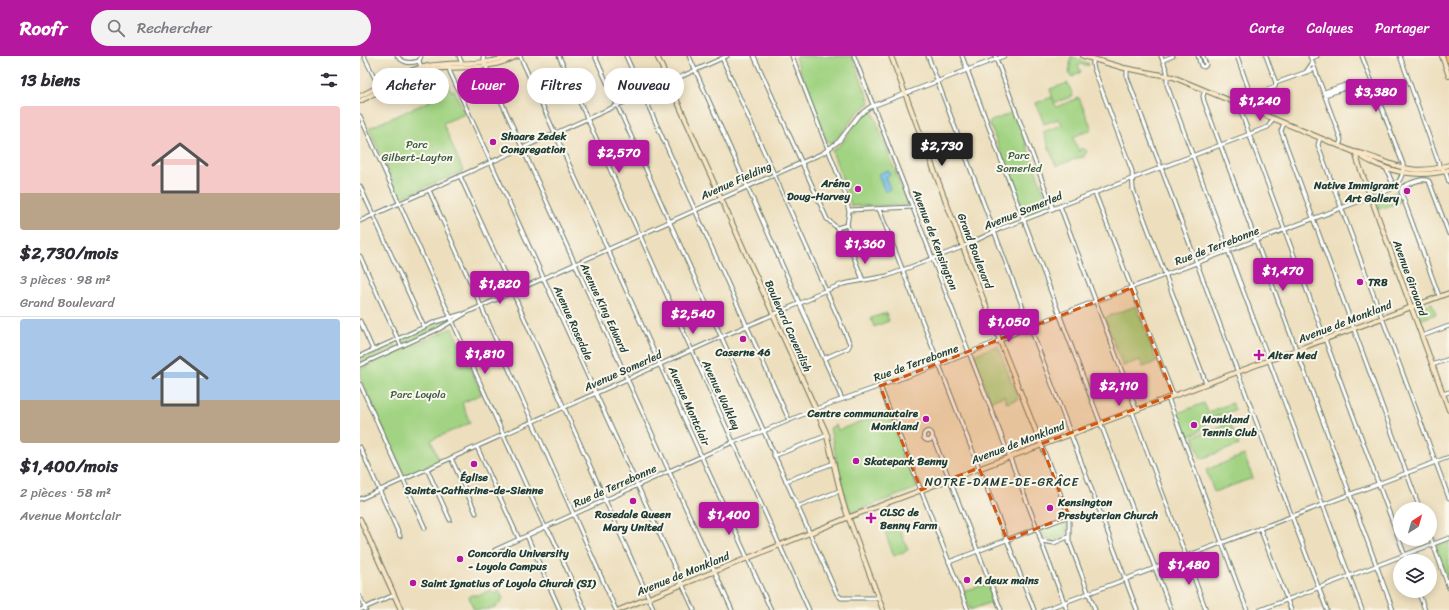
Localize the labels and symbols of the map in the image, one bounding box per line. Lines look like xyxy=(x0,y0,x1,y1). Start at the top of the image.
pin: $3,380 xyxy=(1343,79,1409,113)
pin: $1,240 xyxy=(1227,88,1293,122)
place label: Shaare Zedek Congregation xyxy=(500,127,567,159)
pin: $2,730 xyxy=(909,133,975,167)
park label: Parc Gilbert-Layton xyxy=(381,135,453,167)
marker: Shaare Zedek Congregation xyxy=(488,137,498,147)
pin: $2,570 xyxy=(586,140,652,174)
park label: Parc Somerled xyxy=(996,146,1043,178)
street label: Avenue Fielding xyxy=(696,157,775,206)
place label: Aréna Doug-Harvey xyxy=(787,174,850,206)
place label: Native Immigrant Art Gallery xyxy=(1313,176,1399,208)
marker: Aréna Doug-Harvey xyxy=(853,184,863,194)
street label: Avenue de Kensington xyxy=(907,186,963,293)
street label: Avenue Somerled xyxy=(980,186,1066,236)
marker: Native Immigrant Art Gallery xyxy=(1402,186,1412,196)
street label: Grand Boulevard xyxy=(952,210,999,293)
street label: Rue de Terrebonne xyxy=(1172,221,1263,271)
pin: $1,360 xyxy=(832,231,898,265)
street label: Avenue Girouard xyxy=(1387,236,1433,320)
pin: $1,470 xyxy=(1250,258,1316,292)
street label: Avenue King Edward xyxy=(574,259,634,357)
pin: $1,820 xyxy=(467,271,533,305)
place label: TRB xyxy=(1368,273,1388,292)
street label: Boulevard Cavendish xyxy=(759,277,817,375)
marker: TRB xyxy=(1355,277,1365,287)
street label: Avenue Rosedale xyxy=(548,281,598,364)
street label: Avenue de Monkland xyxy=(1294,295,1396,349)
pin: $2,540 xyxy=(660,301,726,335)
pin: $1,050 xyxy=(976,309,1042,343)
marker: Caserne 46 xyxy=(738,334,748,344)
street label: Rue de Terrebonne xyxy=(871,339,962,387)
pin: $1,810 xyxy=(452,341,518,375)
place label: Caserne 46 xyxy=(715,343,770,362)
street label: Avenue Somerled xyxy=(580,345,666,397)
place label: Alter Med xyxy=(1267,346,1318,365)
marker: Alter Med xyxy=(1253,349,1265,361)
street label: Avenue Walkley xyxy=(696,356,746,434)
street label: Avenue Montclair xyxy=(663,362,716,450)
pin: $2,110 xyxy=(1086,373,1152,407)
park label: Parc Loyola xyxy=(390,385,446,404)
place label: Centre communautaire Monkland xyxy=(806,404,919,436)
place label: Monkland Tennis Club xyxy=(1201,410,1257,442)
marker: Centre communautaire Monkland xyxy=(921,414,931,424)
street label: Avenue de Monkland xyxy=(967,416,1069,470)
marker: Monkland Tennis Club xyxy=(1189,420,1199,430)
place label: Skatepark Benny xyxy=(863,452,948,471)
marker: Skatepark Benny xyxy=(851,456,861,466)
marker: Église Sainte-Catherine-de-Sienne xyxy=(469,459,479,469)
street label: Rue de Terrebonne xyxy=(570,459,660,513)
place label: Église Sainte-Catherine-de-Sienne xyxy=(404,468,544,500)
district label: NOTRE-DAME-DE-GRÂCE xyxy=(925,471,1080,493)
place label: Kensington Presbyterian Church xyxy=(1057,493,1158,525)
marker: Rosedale Queen Mary United xyxy=(628,496,638,506)
pin: $1,400 xyxy=(696,502,762,536)
north arrow xyxy=(1393,502,1437,546)
place label: CLSC de Benny Farm xyxy=(879,503,938,535)
marker: Kensington Presbyterian Church xyxy=(1045,503,1055,513)
place label: Rosedale Queen Mary United xyxy=(594,505,671,537)
marker: CLSC de Benny Farm xyxy=(865,512,877,524)
place label: Concordia University - Loyola Campus xyxy=(467,544,569,576)
street label: Avenue de Monkland xyxy=(633,546,734,602)
pin: $1,480 xyxy=(1156,552,1222,586)
marker: Concordia University - Loyola Campus xyxy=(455,554,465,564)
place label: A deux mains xyxy=(974,571,1040,590)
place label: Saint Ignatius of Loyola Church (SI) xyxy=(420,574,596,593)
marker: A deux mains xyxy=(962,575,972,585)
marker: Saint Ignatius of Loyola Church (SI) xyxy=(408,578,418,588)

